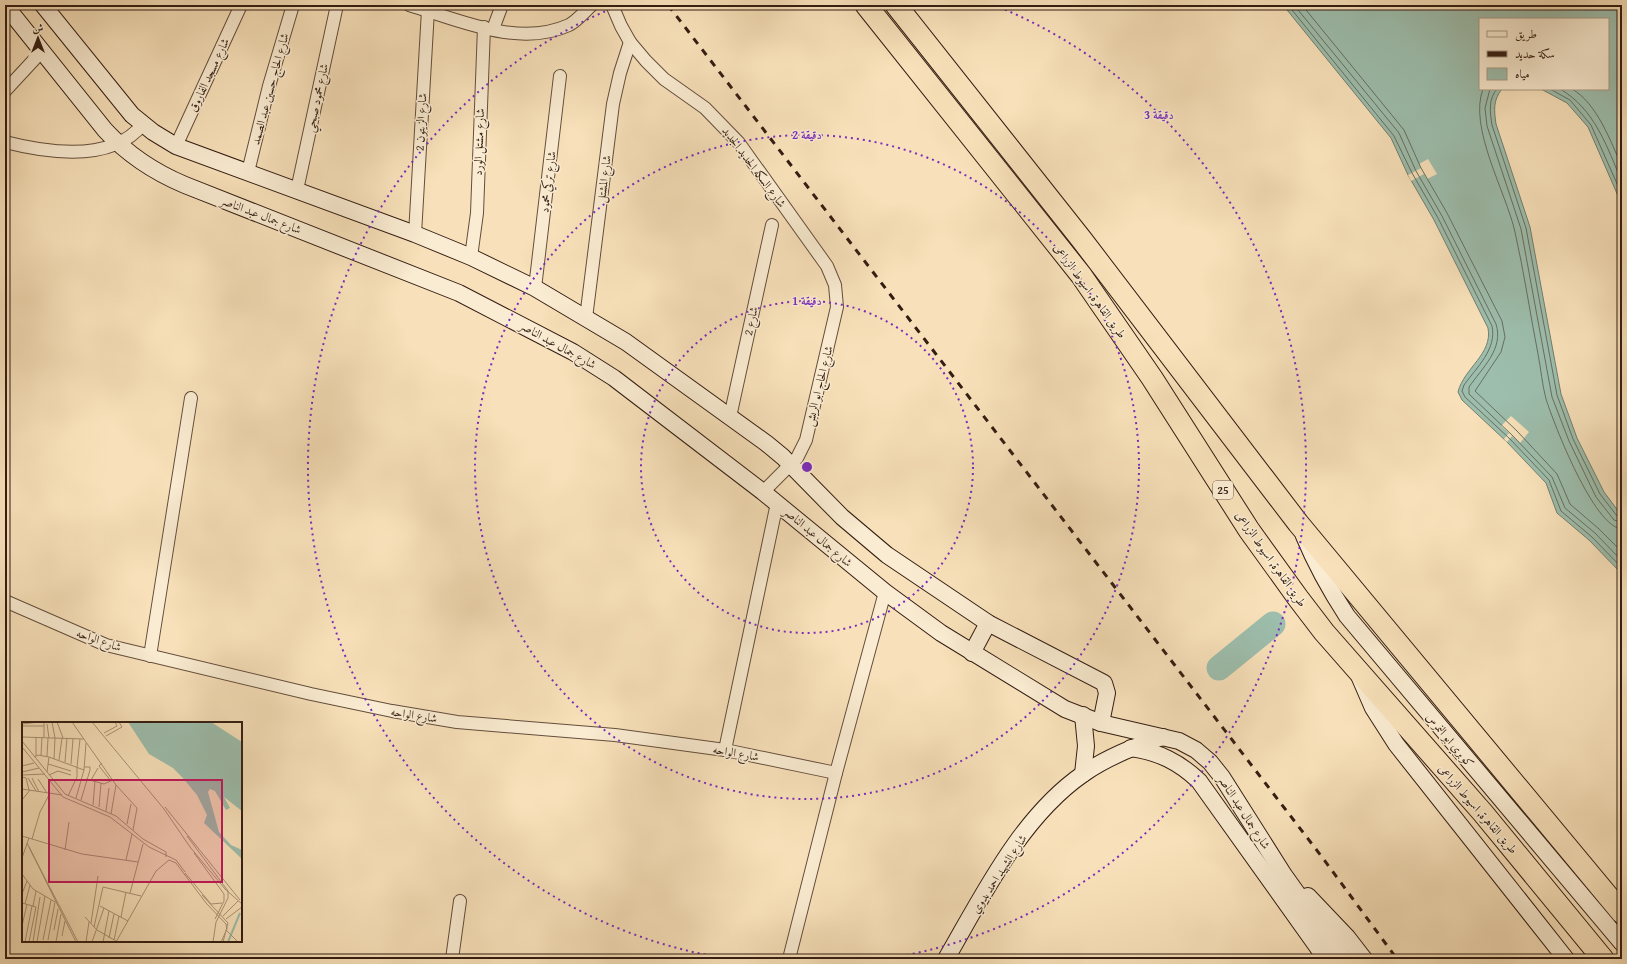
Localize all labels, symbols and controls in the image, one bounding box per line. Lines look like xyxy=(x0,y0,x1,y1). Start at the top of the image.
north arrow xyxy=(18,18,58,58)
legend xyxy=(1479,18,1609,90)
text: ش xyxy=(33,20,44,36)
text: طريق xyxy=(1515,25,1537,42)
street label: شارع الحاج حسين عبد الصمد xyxy=(246,31,296,147)
street label: شارع مسجد الفاروق xyxy=(184,35,236,116)
text: سكة حديد xyxy=(1515,45,1555,62)
street label: شارع محمود صبحي xyxy=(301,62,336,135)
text: مياه xyxy=(1515,65,1530,82)
street label: شارع الزيتون 2 xyxy=(410,92,434,152)
text: 3 دقيقة xyxy=(1144,106,1174,123)
street label: شارع مشتل الورد xyxy=(469,108,491,176)
street label: شارع السكه الحديد الجديد xyxy=(716,123,791,213)
text: 2 دقيقة xyxy=(792,126,822,143)
street label: شارع تركي محمود xyxy=(535,150,563,214)
street label: شارع المشتل xyxy=(592,154,618,204)
street label: شارع جمال عبد الناصر xyxy=(215,191,304,241)
street label: طريق القاهرة, اسيوط الزراعى xyxy=(1050,240,1131,342)
text: 1 دقيقة xyxy=(792,292,822,309)
street label: شارع 2 xyxy=(739,305,765,338)
street label: شارع جمال عبد الناصر xyxy=(514,315,600,375)
street label: شارع الحاج ابو الريش xyxy=(800,344,840,429)
centre of rings xyxy=(800,460,814,474)
road number: 25 xyxy=(1213,481,1233,499)
street label: شارع جمال عبد الناصر xyxy=(777,501,857,573)
street label: طريق القاهرة, اسيوط الزراعى xyxy=(1232,507,1311,610)
street label: شارع الواحه xyxy=(73,624,124,658)
street label: شارع الواحه xyxy=(389,702,439,730)
street label: كوبري ابو النمرس xyxy=(1421,709,1478,772)
inset map xyxy=(22,722,242,942)
street label: شارع الواحه xyxy=(711,740,761,768)
street label: طريق القاهرة, اسيوط الزراعى xyxy=(1435,760,1522,857)
street label: شارع جمال عبد الناصر xyxy=(1210,770,1275,854)
street label: شارع الشهيد احمد بدوي xyxy=(967,831,1033,918)

